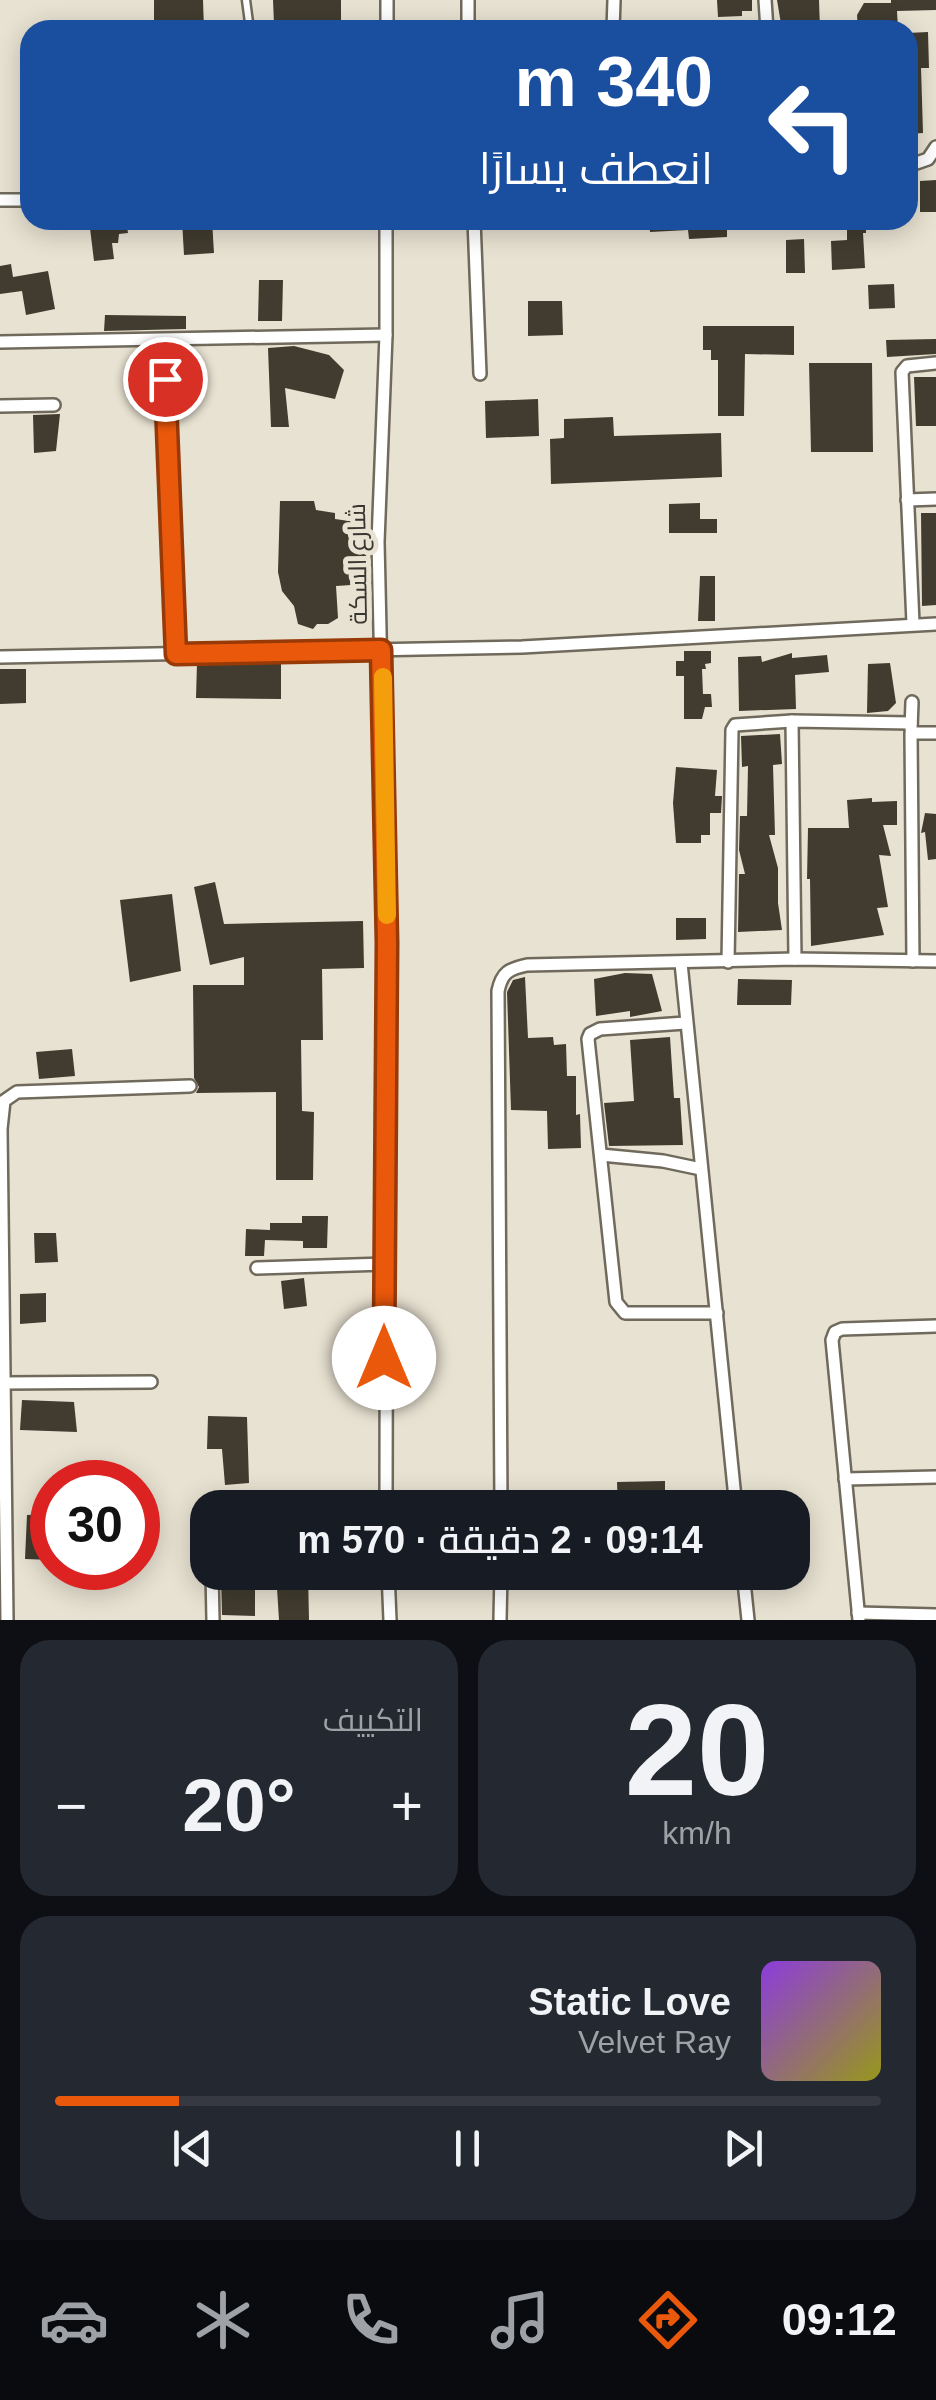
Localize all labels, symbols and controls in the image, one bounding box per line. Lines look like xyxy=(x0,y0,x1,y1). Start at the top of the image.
text: 340 m xyxy=(515,43,713,121)
icon: left xyxy=(748,60,878,190)
text: انعطف يسارًا xyxy=(479,143,713,194)
pin xyxy=(123,337,208,422)
icon: arrive xyxy=(138,352,193,407)
street label: شارع السكة xyxy=(342,503,375,625)
position arrow xyxy=(332,1306,436,1410)
speed limit sign: 30 xyxy=(30,1460,160,1590)
text: 09:14 · 2 دقيقة · 570 m xyxy=(297,1519,703,1561)
text: 20 xyxy=(625,1677,769,1823)
text: التكييف xyxy=(323,1702,423,1738)
text: 20° xyxy=(182,1763,296,1847)
text: − xyxy=(55,1775,87,1837)
text: + xyxy=(391,1775,423,1837)
text: km/h xyxy=(662,1815,732,1851)
text: Static Love xyxy=(528,1981,731,2023)
text: Velvet Ray xyxy=(578,2024,731,2060)
icon: previous xyxy=(165,2121,220,2176)
icon: pause xyxy=(440,2121,495,2176)
icon: next xyxy=(716,2121,771,2176)
icon: car xyxy=(39,2285,109,2355)
icon: climate xyxy=(188,2285,258,2355)
icon: phone xyxy=(336,2285,406,2355)
icon: music xyxy=(485,2285,555,2355)
icon: directions xyxy=(633,2285,703,2355)
text: 09:12 xyxy=(782,2294,897,2345)

